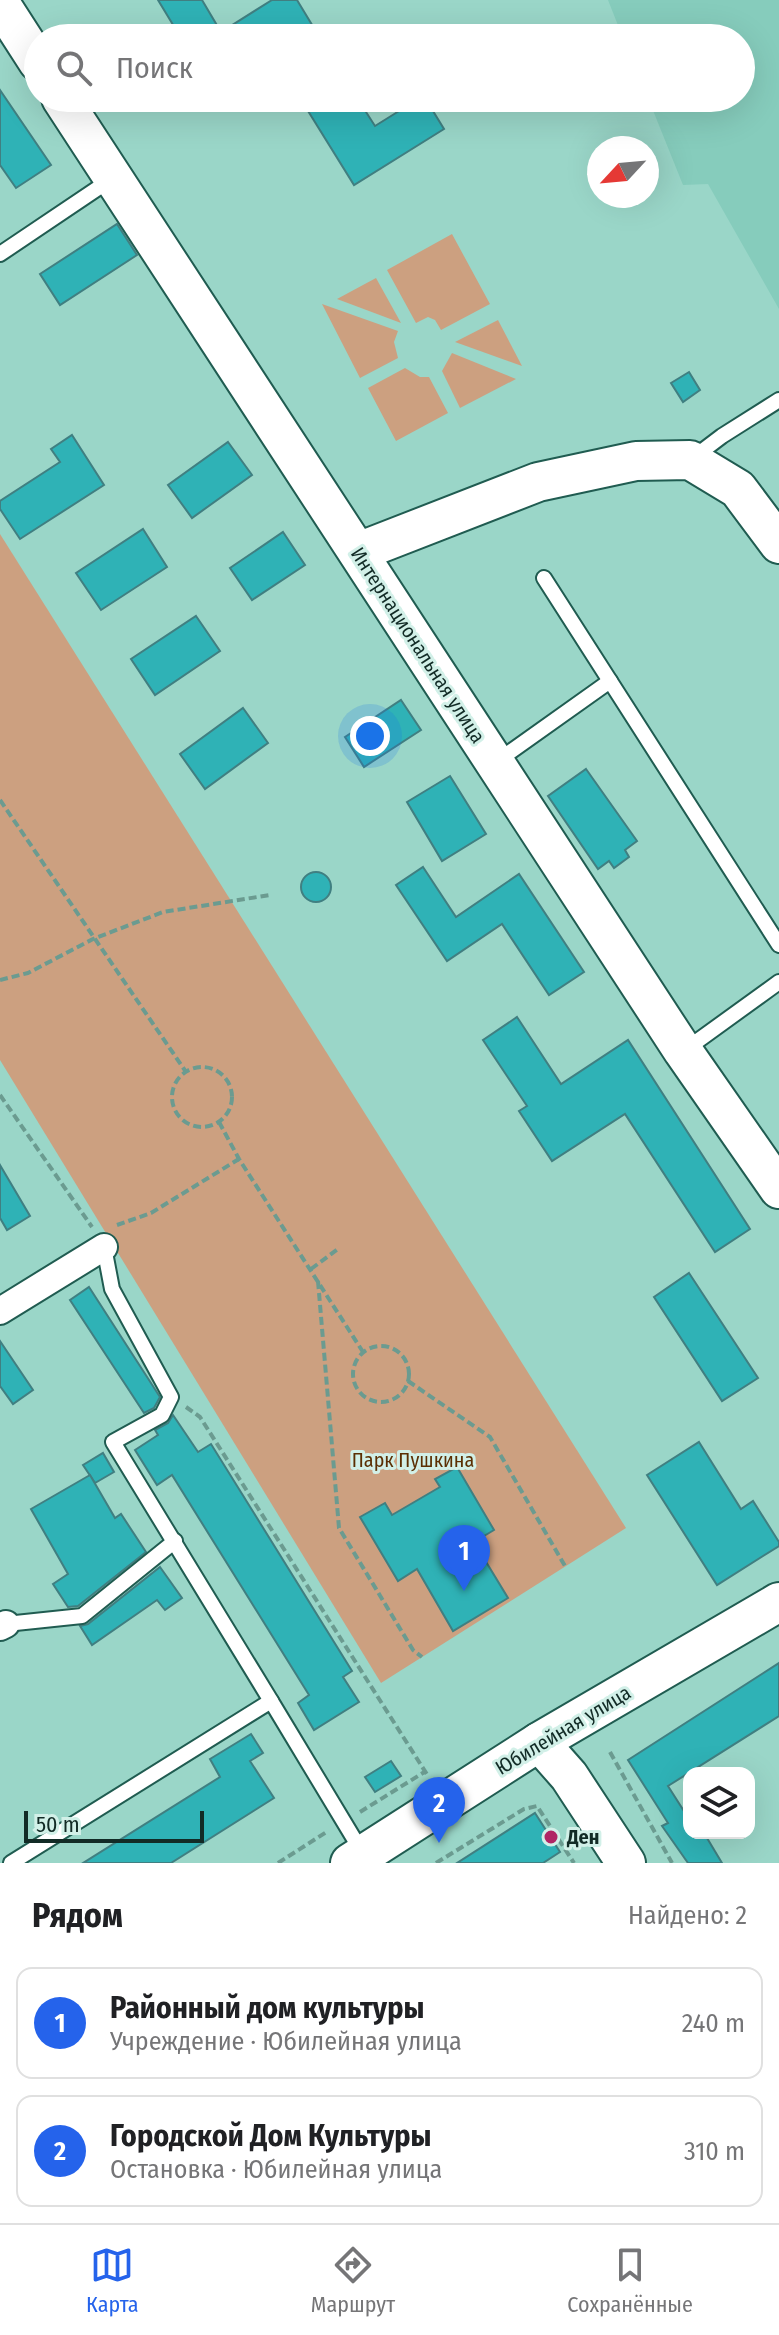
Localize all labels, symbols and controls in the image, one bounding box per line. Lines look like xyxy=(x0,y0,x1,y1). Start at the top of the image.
search box xyxy=(24,24,755,112)
icon: search xyxy=(52,46,96,90)
text: Поиск xyxy=(116,50,193,86)
north arrow xyxy=(587,136,659,208)
street label: Интернациональная улица xyxy=(346,543,490,747)
your location xyxy=(350,716,390,756)
park label: Парк Пушкина xyxy=(352,1448,474,1472)
pin: 1 xyxy=(438,1525,490,1591)
street label: Юбилейная улица xyxy=(491,1680,635,1780)
map controls xyxy=(683,1767,755,1839)
button: layers xyxy=(683,1767,755,1839)
pin: 2 xyxy=(413,1777,465,1843)
scale bar xyxy=(24,1807,204,1843)
text: 50 m xyxy=(36,1811,80,1838)
place label: Ден xyxy=(566,1825,599,1849)
marker: Ден xyxy=(542,1828,560,1846)
text: Рядом xyxy=(32,1895,123,1936)
text: Найдено: 2 xyxy=(628,1900,747,1931)
text: Районный дом культуры xyxy=(110,1990,424,2026)
text: 1 xyxy=(55,2008,66,2039)
text: 240 m xyxy=(682,2008,745,2039)
text: Учреждение · Юбилейная улица xyxy=(110,2026,462,2057)
text: Городской Дом Культуры xyxy=(110,2118,431,2154)
text: 2 xyxy=(54,2136,66,2167)
text: 310 m xyxy=(684,2136,745,2167)
text: Остановка · Юбилейная улица xyxy=(110,2154,442,2185)
tab: Карта xyxy=(86,2243,139,2318)
tab: Маршрут xyxy=(311,2243,395,2318)
tab: Сохранённые xyxy=(567,2243,693,2318)

